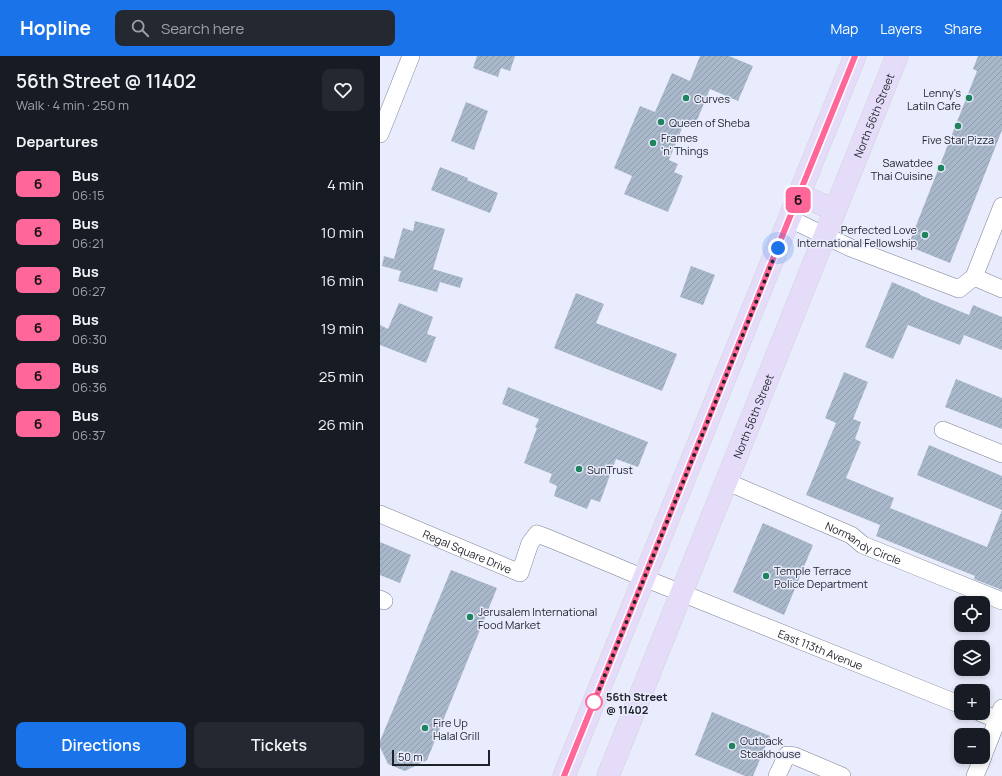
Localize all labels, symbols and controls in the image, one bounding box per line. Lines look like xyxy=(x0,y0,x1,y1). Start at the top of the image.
search box xyxy=(115,10,395,46)
text: Hopline xyxy=(20,15,91,41)
icon: search xyxy=(129,17,151,39)
text: Search here xyxy=(161,18,244,39)
text: Map xyxy=(830,19,858,38)
text: Layers xyxy=(880,19,922,38)
text: Share xyxy=(944,19,982,38)
text: 56th Street @ 11402 xyxy=(16,68,196,94)
button: heart xyxy=(322,69,364,111)
street label: North 56th Street xyxy=(850,71,897,160)
place label: Lenny's Latiln Cafe xyxy=(907,85,962,113)
place label: Curves xyxy=(694,91,730,106)
marker: Curves xyxy=(681,93,691,103)
marker: Lenny's Latiln Cafe xyxy=(964,93,974,103)
text: Walk · 4 min · 250 m xyxy=(16,96,129,114)
place label: Queen of Sheba xyxy=(669,115,750,130)
marker: Queen of Sheba xyxy=(656,117,666,127)
marker: Five Star Pizza xyxy=(953,121,963,131)
place label: Frames 'n' Things xyxy=(661,130,709,158)
text: Departures xyxy=(16,131,98,152)
place label: Five Star Pizza xyxy=(922,132,994,147)
marker: Frames 'n' Things xyxy=(648,138,658,148)
place label: Sawatdee Thai Cuisine xyxy=(871,155,934,183)
marker: Sawatdee Thai Cuisine xyxy=(936,163,946,173)
text: Bus xyxy=(72,165,99,186)
text: 6 xyxy=(34,174,42,193)
text: 4 min xyxy=(327,174,364,195)
text: 06:15 xyxy=(72,186,104,204)
line badge: 6 xyxy=(785,187,811,213)
text: 6 xyxy=(794,190,802,209)
text: Bus xyxy=(72,213,99,234)
text: 6 xyxy=(34,222,42,241)
text: 10 min xyxy=(321,222,364,243)
place label: Perfected Love International Fellowship xyxy=(797,222,918,250)
marker: Perfected Love International Fellowship xyxy=(920,230,930,240)
text: 06:21 xyxy=(72,234,104,252)
your location xyxy=(768,238,788,258)
text: Bus xyxy=(72,261,99,282)
text: 6 xyxy=(34,270,42,289)
text: 16 min xyxy=(321,270,364,291)
text: 06:27 xyxy=(72,282,106,300)
text: Bus xyxy=(72,309,99,330)
text: 6 xyxy=(34,318,42,337)
text: 19 min xyxy=(321,318,364,339)
text: 06:30 xyxy=(72,330,107,348)
text: Bus xyxy=(72,357,99,378)
text: 6 xyxy=(34,366,42,385)
text: 25 min xyxy=(319,366,364,387)
street label: North 56th Street xyxy=(729,371,776,460)
text: 06:36 xyxy=(72,378,107,396)
text: Bus xyxy=(72,405,99,426)
text: 6 xyxy=(34,414,42,433)
text: 26 min xyxy=(318,414,364,435)
text: 06:37 xyxy=(72,426,106,444)
place label: SunTrust xyxy=(587,462,633,477)
marker: SunTrust xyxy=(574,464,584,474)
street label: Normandy Circle xyxy=(823,517,905,568)
street label: Regal Square Drive xyxy=(421,526,515,576)
place label: Temple Terrace Police Department xyxy=(774,563,868,591)
marker: Temple Terrace Police Department xyxy=(761,571,771,581)
map controls xyxy=(954,596,990,764)
button: locate xyxy=(954,596,990,632)
place label: Jerusalem International Food Market xyxy=(478,604,597,632)
marker: Jerusalem International Food Market xyxy=(465,612,475,622)
street label: East 113th Avenue xyxy=(776,625,866,673)
button: layers xyxy=(954,640,990,676)
button: + xyxy=(954,684,990,720)
place label: 56th Street @ 11402 xyxy=(606,689,668,717)
marker: 56th Street @ 11402 xyxy=(585,693,603,711)
place label: Fire Up Halal Grill xyxy=(433,715,480,743)
button: Directions xyxy=(16,722,186,768)
button: Tickets xyxy=(194,722,364,768)
marker: Fire Up Halal Grill xyxy=(420,723,430,733)
button: − xyxy=(954,728,990,764)
place label: Outback Steakhouse xyxy=(740,733,801,761)
marker: Outback Steakhouse xyxy=(727,741,737,751)
scale bar xyxy=(392,748,490,767)
text: 50 m xyxy=(398,749,423,764)

